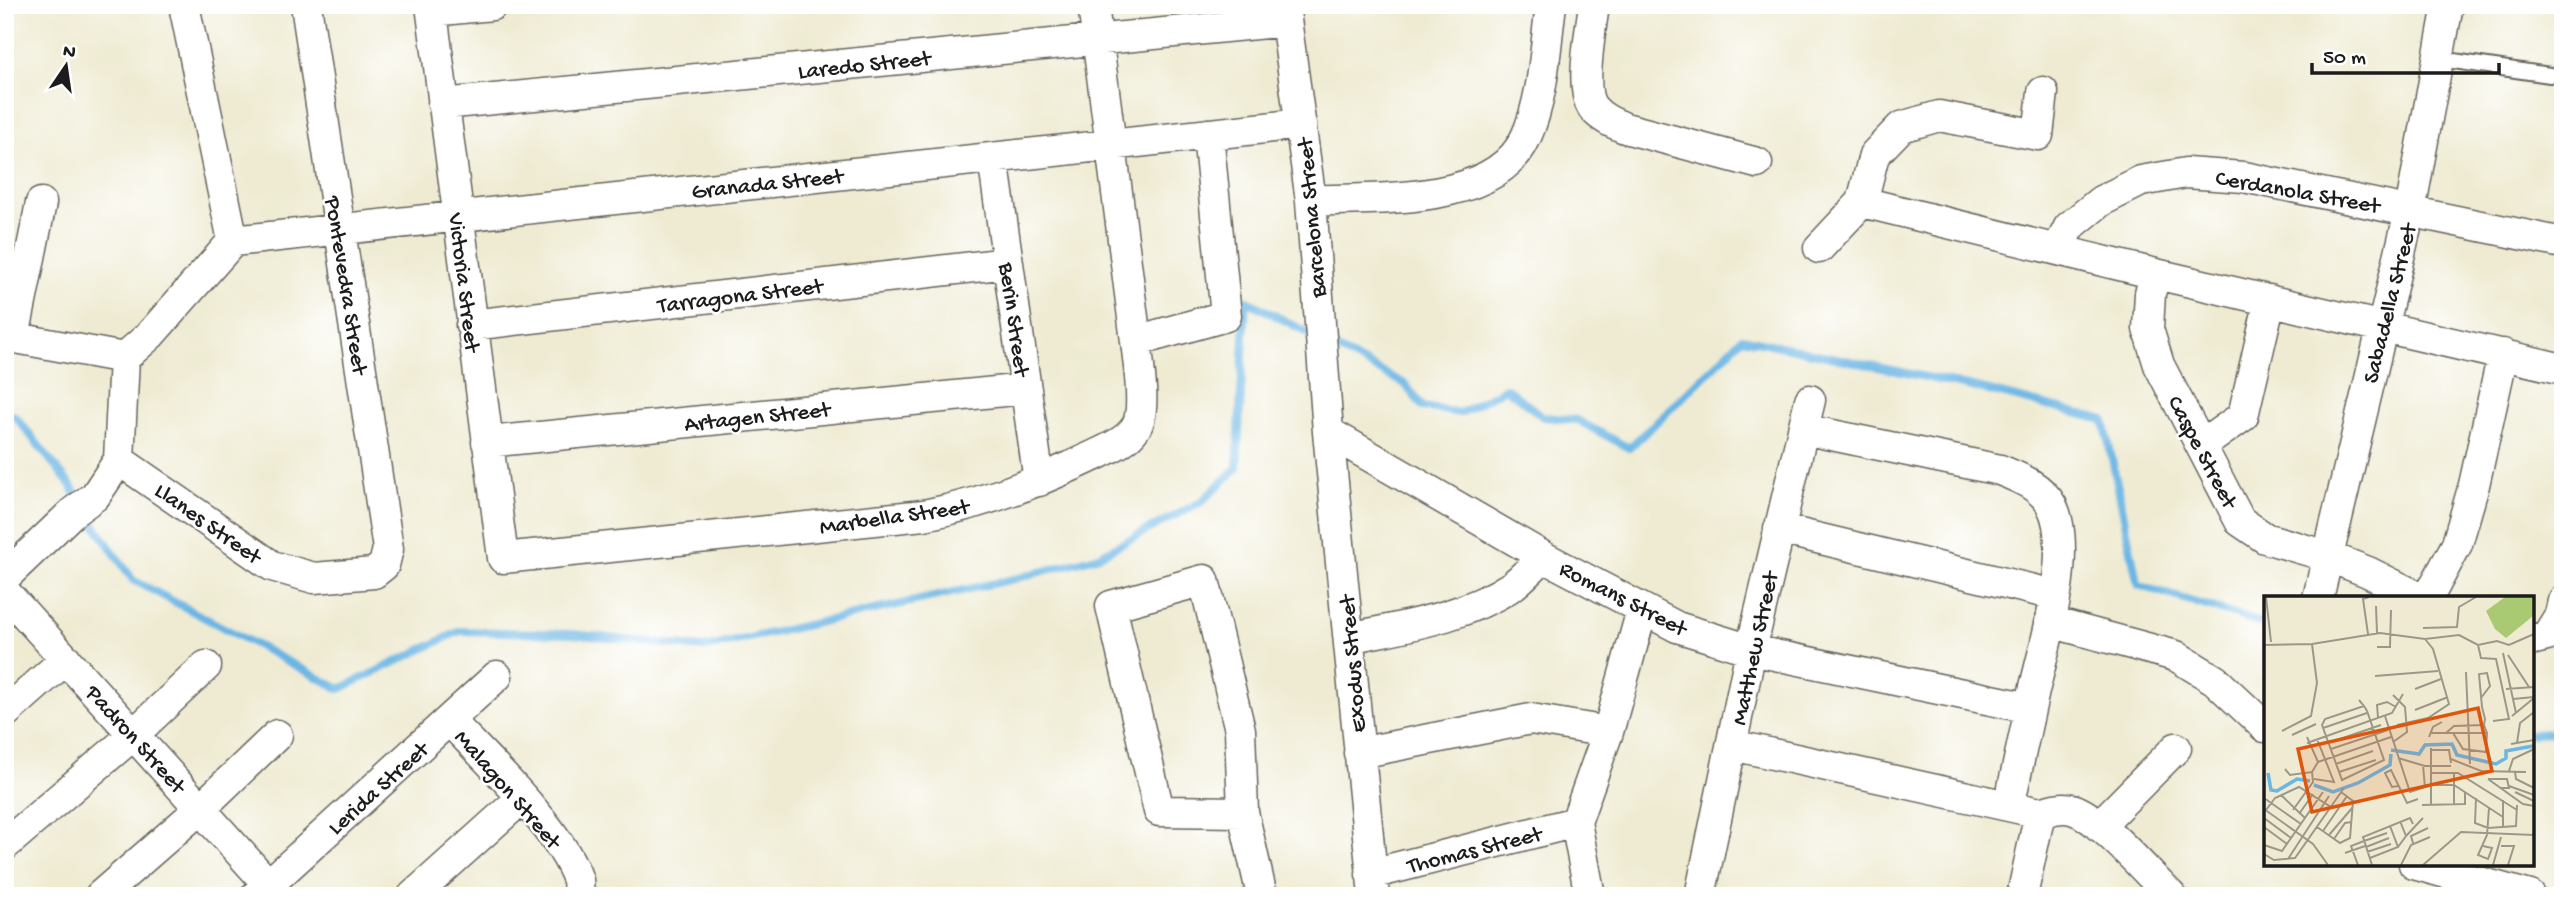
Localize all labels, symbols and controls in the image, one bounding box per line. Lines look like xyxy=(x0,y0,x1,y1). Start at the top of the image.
north arrow xyxy=(32,32,102,102)
scale bar xyxy=(2312,32,2500,76)
text: N xyxy=(60,40,78,65)
street label: Laredo Street xyxy=(797,46,934,87)
text: 50 m xyxy=(2323,47,2366,72)
street label: Barcelona Street xyxy=(1293,135,1334,299)
street label: Granada Street xyxy=(690,164,846,207)
street label: Cerdanola Street xyxy=(2213,166,2383,221)
street label: Pontevedra Street xyxy=(317,194,372,378)
street label: Victoria Street xyxy=(440,211,485,355)
street label: Sabadella Street xyxy=(2359,220,2425,386)
street label: Berin Street xyxy=(991,260,1034,380)
street label: Tarragona Street xyxy=(654,274,826,321)
street label: Caspe Street xyxy=(2160,392,2243,515)
street label: Artagen Street xyxy=(683,397,833,440)
street label: Llanes Street xyxy=(148,478,267,572)
street label: Marbella Street xyxy=(818,494,973,542)
street label: Romans Street xyxy=(1554,556,1692,644)
street label: Matthew Street xyxy=(1727,568,1786,728)
street label: Exodus Street xyxy=(1335,592,1374,734)
inset map xyxy=(2264,596,2533,866)
street label: Padron Street xyxy=(78,680,191,801)
street label: Malagon Street xyxy=(447,725,567,857)
street label: Lerida Street xyxy=(323,736,437,842)
street label: Thomas Street xyxy=(1403,821,1546,882)

